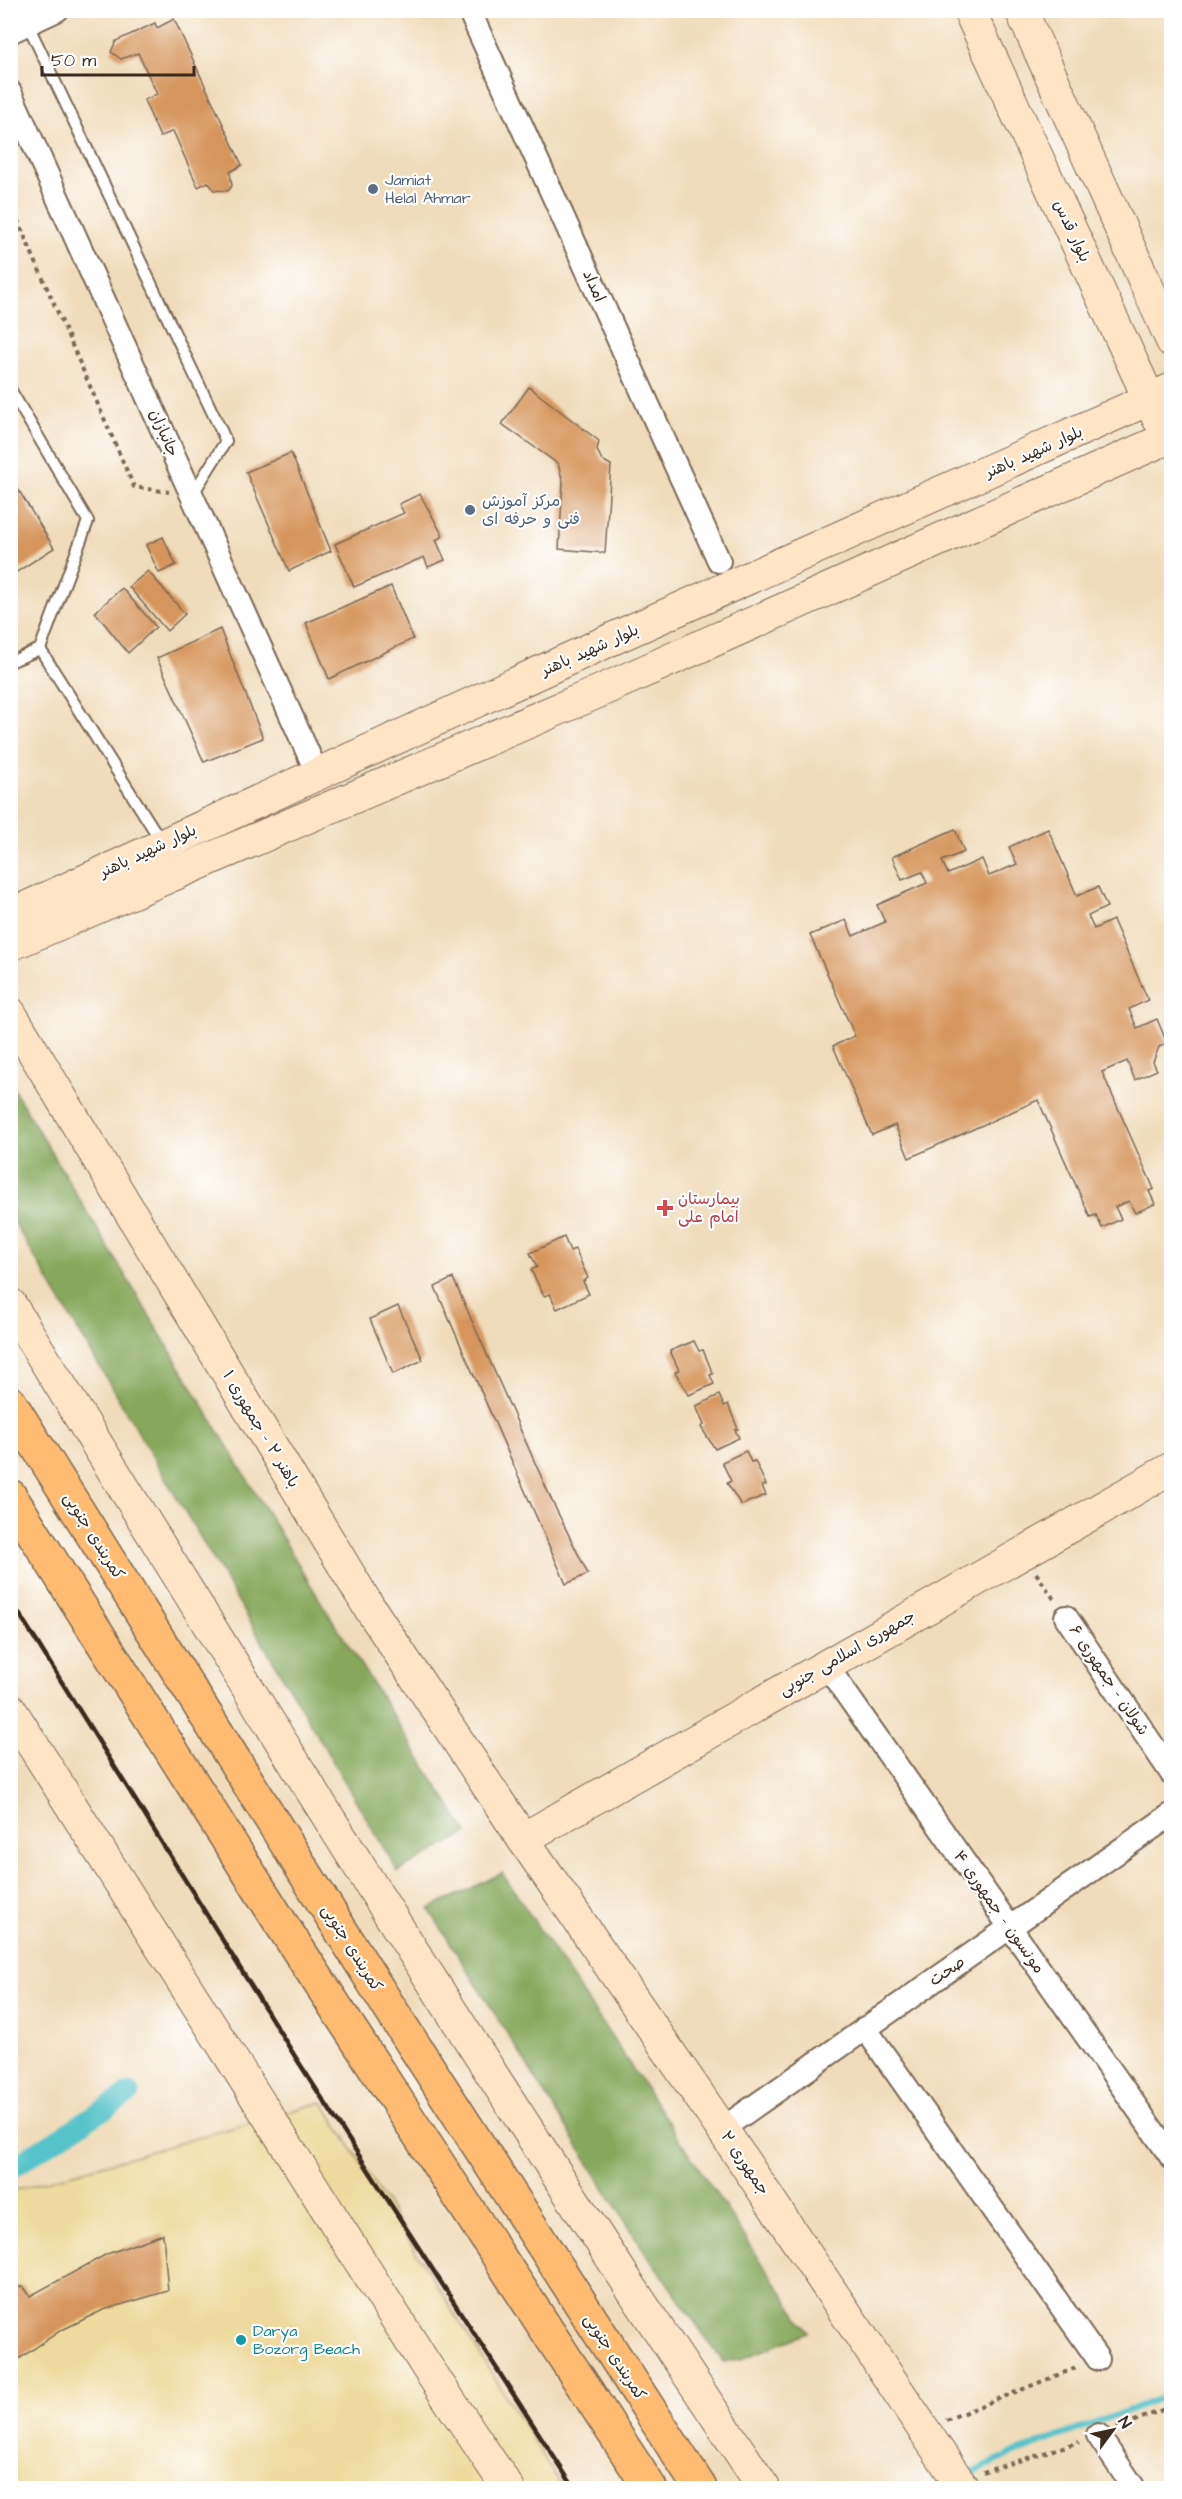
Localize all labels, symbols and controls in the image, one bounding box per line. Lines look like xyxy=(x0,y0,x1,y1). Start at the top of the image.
scale bar xyxy=(42,39,194,77)
text: 50 m xyxy=(51,48,96,73)
place label: Jamiat Helal Ahmar xyxy=(385,169,471,209)
marker: Jamiat Helal Ahmar xyxy=(366,182,380,196)
street label: بلوار قدس xyxy=(1048,196,1096,266)
street label: امداد xyxy=(577,266,611,306)
street label: جانبازان xyxy=(144,406,184,460)
street label: بلوار شهید باهنر xyxy=(980,421,1086,484)
place label: مرکز آموزش فنی و حرفه ای xyxy=(482,490,580,530)
marker: مرکز آموزش فنی و حرفه ای xyxy=(463,503,477,517)
street label: بلوار شهید باهنر xyxy=(536,619,642,682)
street label: بلوار شهید باهنر xyxy=(94,819,200,884)
place label: بیمارستان امام علی xyxy=(678,1188,740,1229)
marker: بیمارستان امام علی xyxy=(656,1199,674,1217)
street label: باهنر ۲ - جمهوری ۱ xyxy=(217,1366,305,1492)
street label: کمربندی جنوبی xyxy=(58,1488,130,1584)
street label: جمهوری اسلامی جنوبی xyxy=(775,1605,919,1701)
street label: شولان - جمهوری ۶ xyxy=(1064,1620,1154,1740)
street label: مونسون - جمهوری ۴ xyxy=(948,1846,1050,1978)
street label: کمربندی جنوبی xyxy=(316,1900,388,1996)
street label: صحت xyxy=(925,1951,969,1991)
street label: جمهوری ۲ xyxy=(715,2127,775,2199)
street label: کمربندی جنوبی xyxy=(579,2309,651,2405)
place label: Darya Bozorg Beach xyxy=(253,2320,360,2361)
marker: Darya Bozorg Beach xyxy=(234,2333,248,2347)
north arrow xyxy=(1083,2400,1143,2460)
text: N xyxy=(1113,2412,1137,2433)

